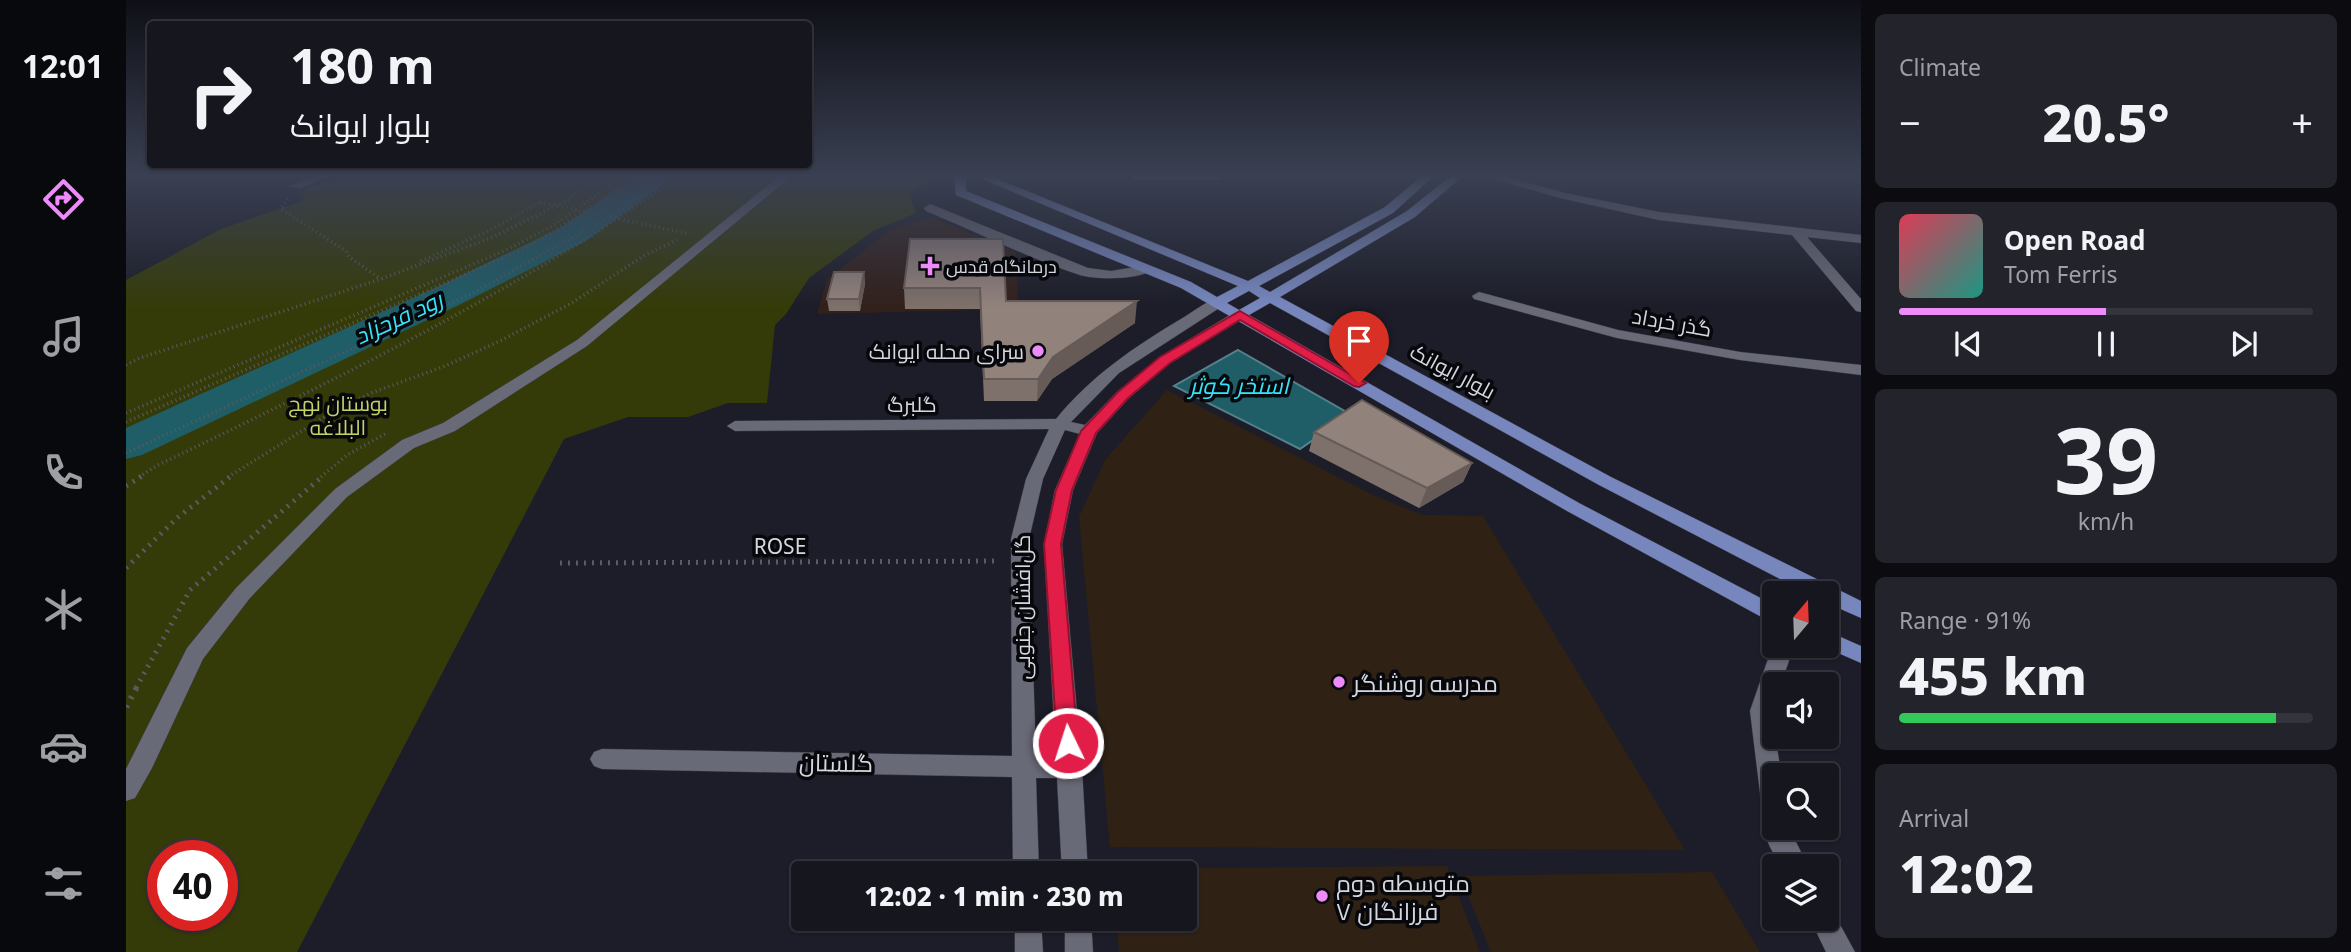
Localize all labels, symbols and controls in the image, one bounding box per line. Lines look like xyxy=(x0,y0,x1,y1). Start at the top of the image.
text: 180 m xyxy=(290,32,435,98)
text: 12:01 xyxy=(22,44,104,87)
icon: right xyxy=(175,49,266,140)
text: Climate xyxy=(1899,51,1981,83)
text: 20.5° xyxy=(2043,86,2169,157)
text: − xyxy=(1899,96,1921,148)
text: + xyxy=(2291,96,2313,148)
text: بلوار ایوانک xyxy=(290,103,431,146)
icon: directions xyxy=(39,175,88,224)
text: Open Road xyxy=(2004,222,2146,258)
place label: درمانگاه قدس xyxy=(946,254,1057,278)
marker: درمانگاه قدس xyxy=(920,256,940,276)
text: Tom Ferris xyxy=(2004,258,2117,290)
water label: رود فرحزاد xyxy=(349,282,449,351)
street label: گذر خرداد xyxy=(1630,301,1714,343)
pin xyxy=(1329,311,1389,383)
icon: music xyxy=(39,312,88,361)
icon: arrive xyxy=(1340,322,1378,360)
icon: previous xyxy=(1949,325,1987,363)
icon: pause xyxy=(2087,325,2125,363)
icon: next xyxy=(2225,325,2263,363)
place label: سرای محله ایوانک xyxy=(869,337,1024,365)
street label: بلوار ایوانک xyxy=(1406,337,1500,405)
marker: سرای محله ایوانک xyxy=(1030,343,1046,359)
water label: استخر کوثر xyxy=(1186,369,1292,401)
park label: بوستان نهج البلاغه xyxy=(288,389,388,441)
street label: گلبرگ xyxy=(887,390,937,418)
text: 39 xyxy=(2054,397,2158,521)
icon: phone xyxy=(39,448,88,497)
text: km/h xyxy=(2078,505,2134,537)
street label: ROSE xyxy=(754,532,806,560)
street label: گل‌افشان جنوبی xyxy=(1008,534,1036,680)
north arrow xyxy=(1762,581,1839,658)
map controls xyxy=(1762,581,1839,931)
icon: climate xyxy=(39,585,88,634)
text: Range · 91% xyxy=(1899,604,2031,636)
text: 455 km xyxy=(1899,639,2087,710)
place label: مدرسه روشنگر xyxy=(1351,666,1498,699)
button: sound xyxy=(1762,672,1839,749)
marker: مدرسه روشنگر xyxy=(1331,674,1347,690)
position arrow xyxy=(1031,706,1105,780)
icon: car xyxy=(39,722,88,771)
street label: گلستان xyxy=(799,745,873,779)
button: search xyxy=(1762,763,1839,840)
text: Arrival xyxy=(1899,802,1969,834)
text: 12:02 xyxy=(1899,837,2034,908)
speed limit sign: 40 xyxy=(147,840,238,931)
button: layers xyxy=(1762,854,1839,931)
icon: filters xyxy=(39,859,88,908)
place label: متوسطه دوم فرزانگان ۷ xyxy=(1336,866,1470,927)
text: 12:02 · 1 min · 230 m xyxy=(864,878,1124,914)
marker: متوسطه دوم فرزانگان ۷ xyxy=(1314,888,1330,904)

